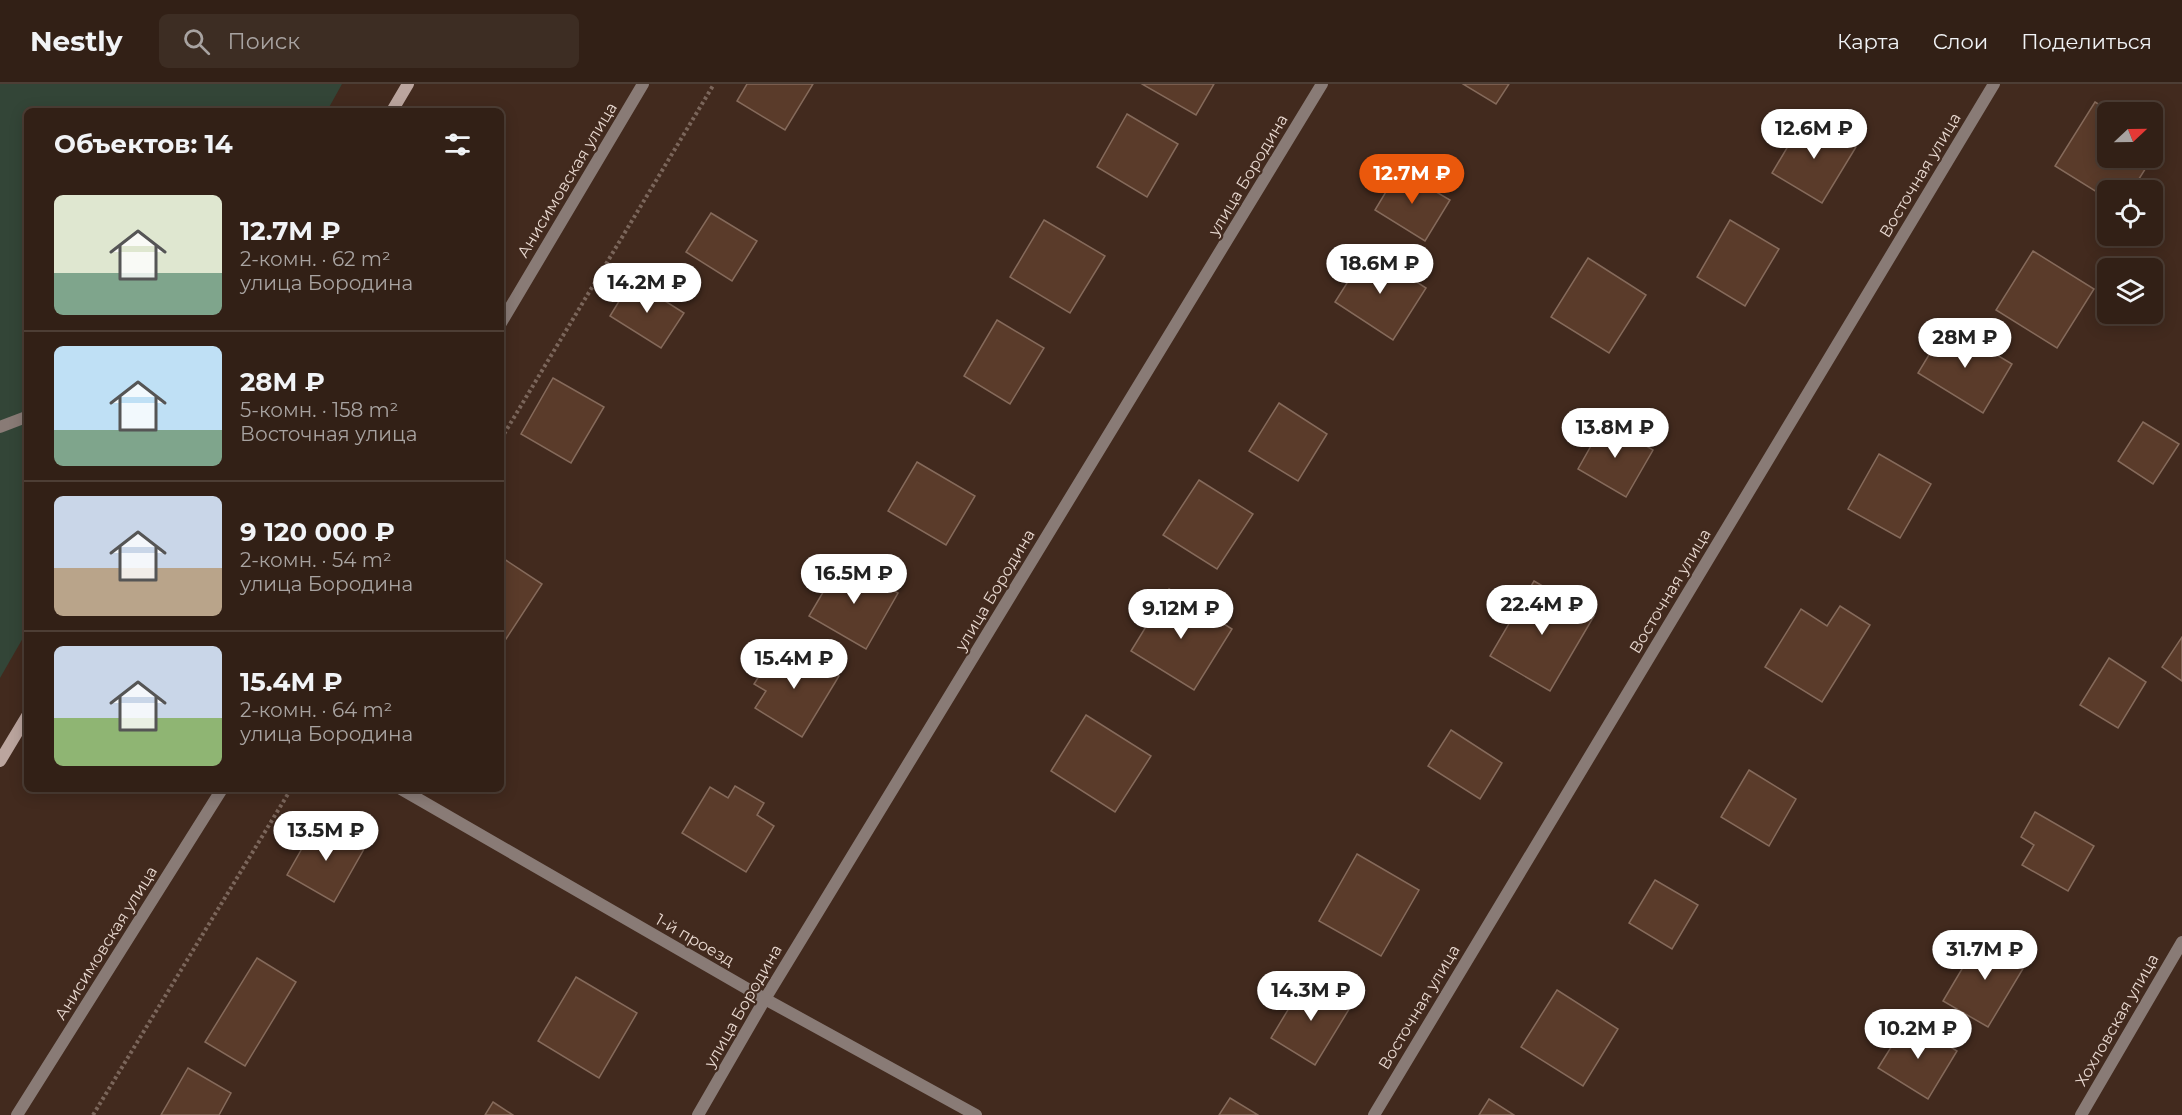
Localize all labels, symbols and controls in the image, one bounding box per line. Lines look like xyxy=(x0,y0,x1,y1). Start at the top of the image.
search box xyxy=(159,14,579,68)
text: Nestly xyxy=(30,24,123,58)
icon: search xyxy=(180,25,213,58)
text: Поиск xyxy=(228,28,300,55)
text: Карта xyxy=(1837,29,1900,54)
text: Слои xyxy=(1933,29,1988,54)
text: Поделиться xyxy=(2021,29,2152,54)
street label: Анисимовская улица xyxy=(513,99,621,261)
north arrow xyxy=(2097,102,2163,168)
map controls xyxy=(2097,102,2163,324)
pin: 12.6M ₽ xyxy=(1759,109,1869,160)
street label: Восточная улица xyxy=(1875,109,1965,241)
street label: улица Бородина xyxy=(1204,111,1292,240)
text: 12.6M ₽ xyxy=(1775,116,1853,140)
text: Объектов: 14 xyxy=(54,128,233,160)
icon: filters xyxy=(441,128,474,161)
pin: 12.7M ₽ xyxy=(1357,154,1467,205)
text: 12.7M ₽ xyxy=(1373,161,1451,185)
button: locate xyxy=(2097,180,2163,246)
text: 12.7M ₽ xyxy=(240,215,341,247)
icon: home xyxy=(102,219,174,291)
pin: 18.6M ₽ xyxy=(1325,244,1435,295)
text: 2-комн. · 62 m² xyxy=(240,247,391,271)
text: 18.6M ₽ xyxy=(1340,251,1420,275)
button: layers xyxy=(2097,258,2163,324)
pin: 14.2M ₽ xyxy=(592,263,702,314)
text: 14.2M ₽ xyxy=(607,270,687,294)
text: улица Бородина xyxy=(240,271,413,295)
pin: 28M ₽ xyxy=(1923,318,2007,369)
text: 28M ₽ xyxy=(1932,325,1998,349)
text: 28M ₽ xyxy=(240,366,325,398)
icon: home xyxy=(102,370,174,442)
text: 5-комн. · 158 m² xyxy=(240,398,398,422)
pin: 13.8M ₽ xyxy=(1560,408,1670,459)
text: 13.8M ₽ xyxy=(1576,415,1654,439)
text: Восточная улица xyxy=(240,422,417,446)
text: 9 120 000 ₽ xyxy=(240,516,395,548)
icon: home xyxy=(102,520,174,592)
street label: Восточная улица xyxy=(1625,525,1715,657)
street label: улица Бородина xyxy=(951,526,1039,655)
text: 2-комн. · 54 m² xyxy=(240,548,392,572)
pin: 16.5M ₽ xyxy=(799,554,909,605)
text: 16.5M ₽ xyxy=(815,561,893,585)
text: улица Бородина xyxy=(240,572,413,596)
pin: 22.4M ₽ xyxy=(1487,585,1597,636)
pin: 9.12M ₽ xyxy=(1126,589,1236,640)
text: 22.4M ₽ xyxy=(1500,592,1584,616)
text: 9.12M ₽ xyxy=(1142,596,1220,620)
pin: 15.4M ₽ xyxy=(739,639,849,690)
text: 15.4M ₽ xyxy=(754,646,834,670)
text: 15.4M ₽ xyxy=(240,666,343,698)
icon: home xyxy=(102,670,174,742)
text: 2-комн. · 64 m² xyxy=(240,698,392,722)
text: улица Бородина xyxy=(240,722,413,746)
pin: 13.5M ₽ xyxy=(271,811,381,862)
text: 13.5M ₽ xyxy=(287,818,365,842)
street label: Анисимовская улица xyxy=(51,863,161,1023)
street label: 1-й проезд xyxy=(652,910,738,970)
pin: 31.7M ₽ xyxy=(1930,930,2040,981)
text: 31.7M ₽ xyxy=(1946,937,2024,961)
street label: улица Бородина xyxy=(700,941,786,1072)
street label: Восточная улица xyxy=(1374,941,1464,1073)
street label: Хохловская улица xyxy=(2071,950,2163,1090)
pin: 14.3M ₽ xyxy=(1256,971,1366,1022)
text: 14.3M ₽ xyxy=(1271,978,1351,1002)
pin: 10.2M ₽ xyxy=(1863,1009,1973,1060)
text: 10.2M ₽ xyxy=(1879,1016,1957,1040)

